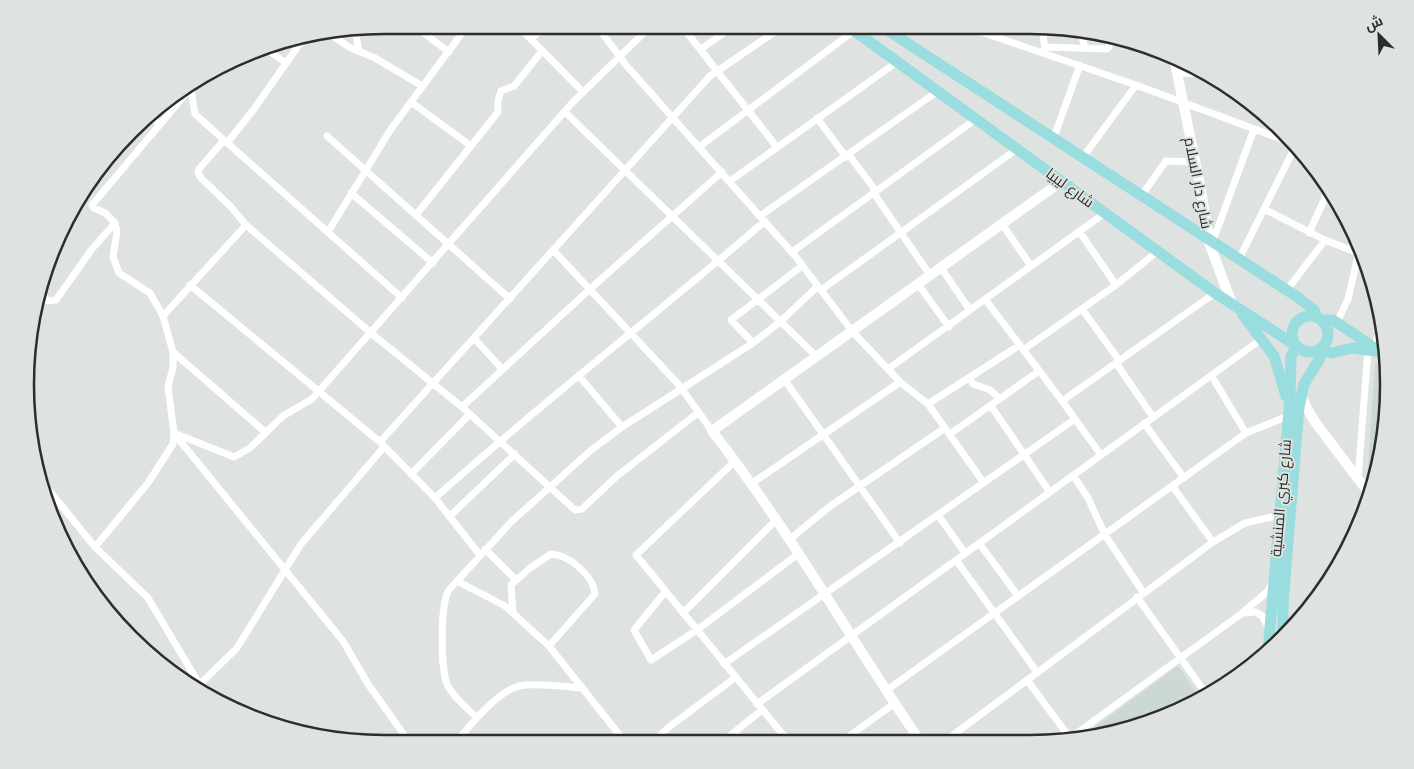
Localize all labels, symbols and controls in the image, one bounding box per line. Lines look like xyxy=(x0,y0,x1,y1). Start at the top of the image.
north arrow xyxy=(1354,10,1404,60)
text: ش xyxy=(1362,11,1386,35)
street label: شارع دار السلام xyxy=(1178,135,1217,231)
street label: شارع ليبيا xyxy=(1041,164,1098,213)
street label: شارع كبري المنشية xyxy=(1266,438,1298,558)

